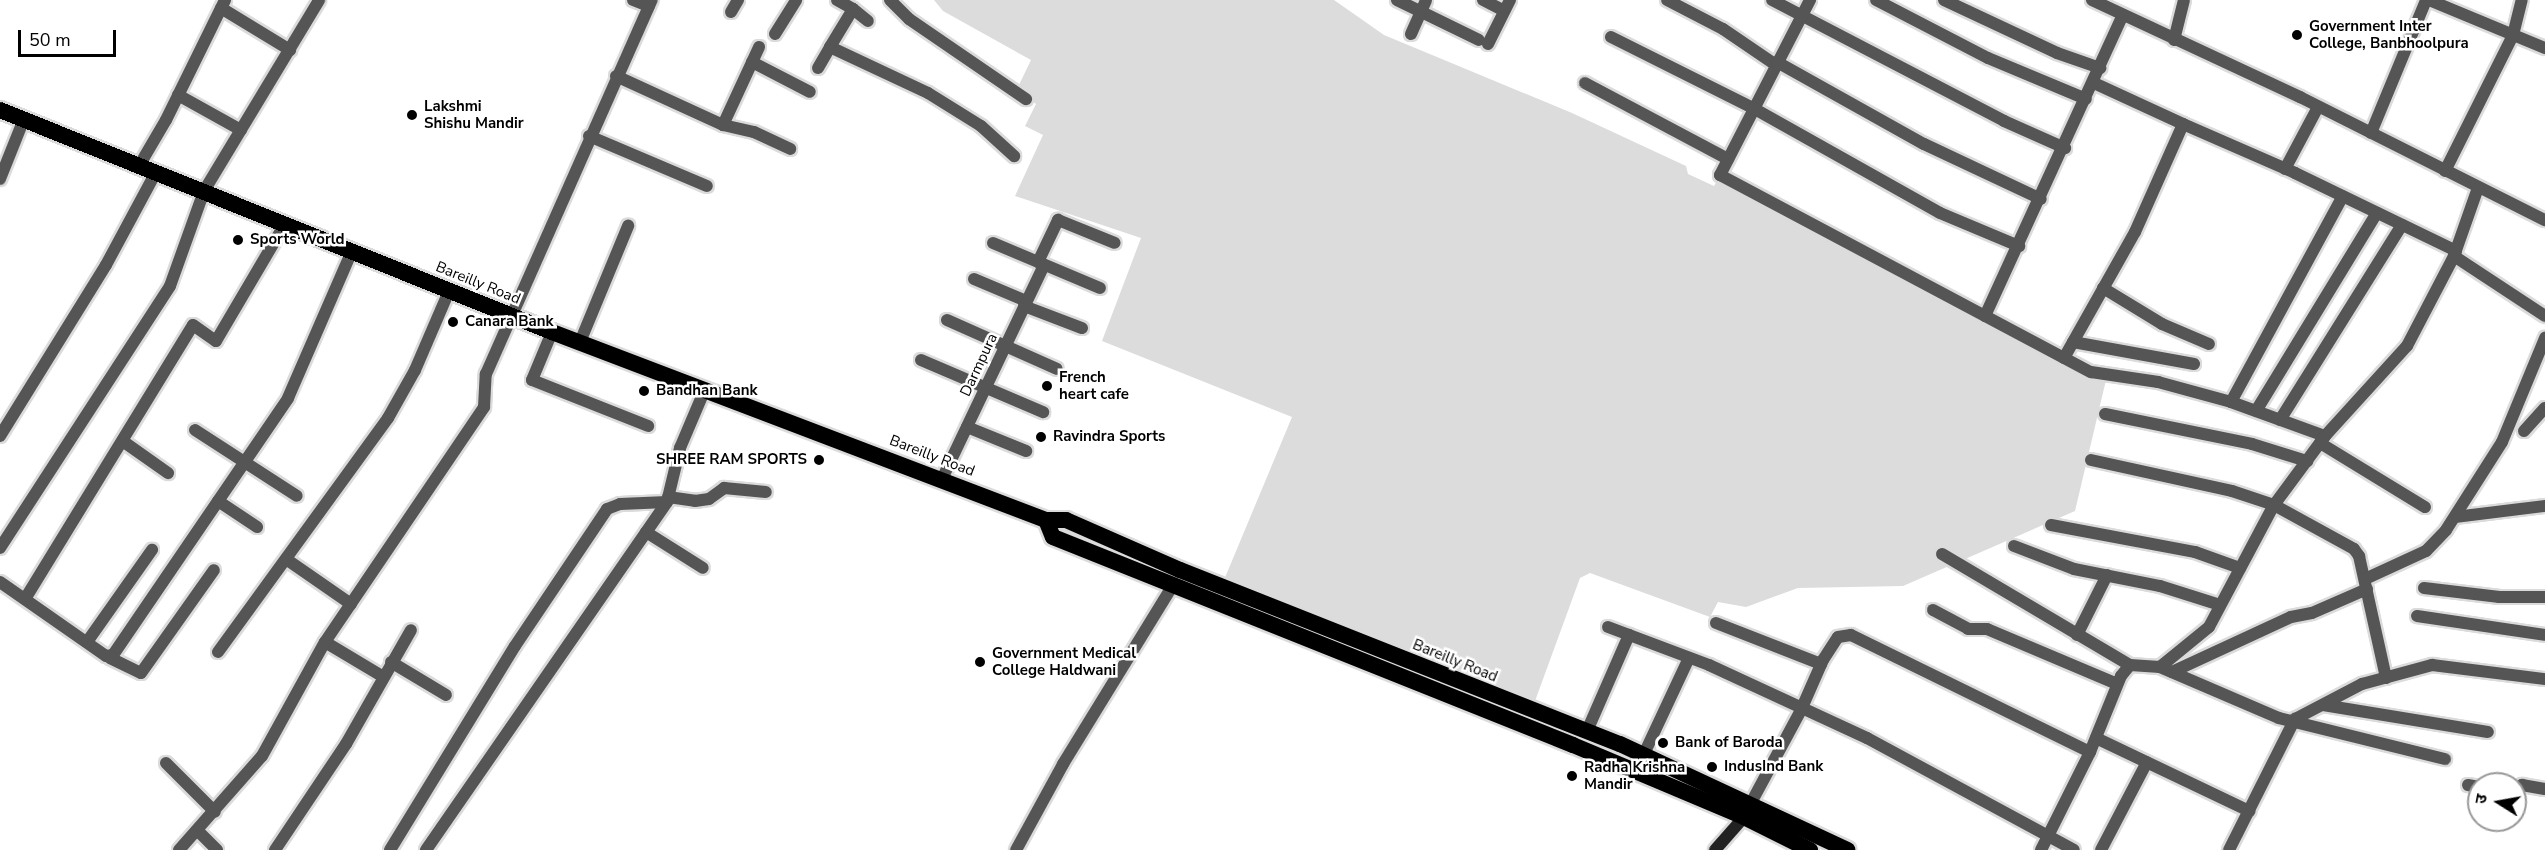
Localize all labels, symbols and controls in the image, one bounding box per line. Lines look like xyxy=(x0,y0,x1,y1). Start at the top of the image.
place label: Government Inter College, Banbhoolpura xyxy=(2309,17,2469,52)
scale bar xyxy=(21,18,118,56)
text: 50 m xyxy=(29,28,71,52)
marker: Government Inter College, Banbhoolpura xyxy=(2290,28,2304,42)
place label: Lakshmi Shishu Mandir xyxy=(424,97,524,132)
marker: Lakshmi Shishu Mandir xyxy=(405,108,419,122)
place label: Sports World xyxy=(250,231,345,249)
marker: Sports World xyxy=(231,233,245,247)
street label: Bareilly Road xyxy=(433,258,523,308)
place label: Canara Bank xyxy=(465,313,553,331)
marker: Canara Bank xyxy=(446,315,460,329)
street label: Darmpura xyxy=(957,331,1001,399)
place label: French heart cafe xyxy=(1059,368,1129,403)
marker: French heart cafe xyxy=(1040,379,1054,393)
place label: Bandhan Bank xyxy=(656,382,757,400)
marker: Bandhan Bank xyxy=(637,384,651,398)
place label: Ravindra Sports xyxy=(1053,428,1165,446)
marker: Ravindra Sports xyxy=(1034,430,1048,444)
street label: Bareilly Road xyxy=(887,431,977,481)
place label: SHREE RAM SPORTS xyxy=(656,451,807,469)
marker: SHREE RAM SPORTS xyxy=(812,453,826,467)
street label: Bareilly Road xyxy=(1410,636,1500,686)
place label: Government Medical College Haldwani xyxy=(992,644,1136,679)
marker: Government Medical College Haldwani xyxy=(973,655,987,669)
place label: Bank of Baroda xyxy=(1675,734,1783,752)
marker: Bank of Baroda xyxy=(1656,736,1670,750)
place label: Radha Krishna Mandir xyxy=(1584,758,1685,793)
place label: IndusInd Bank xyxy=(1724,758,1823,776)
marker: IndusInd Bank xyxy=(1705,760,1719,774)
marker: Radha Krishna Mandir xyxy=(1565,769,1579,783)
north arrow xyxy=(2467,772,2527,832)
text: उ xyxy=(2470,792,2493,806)

